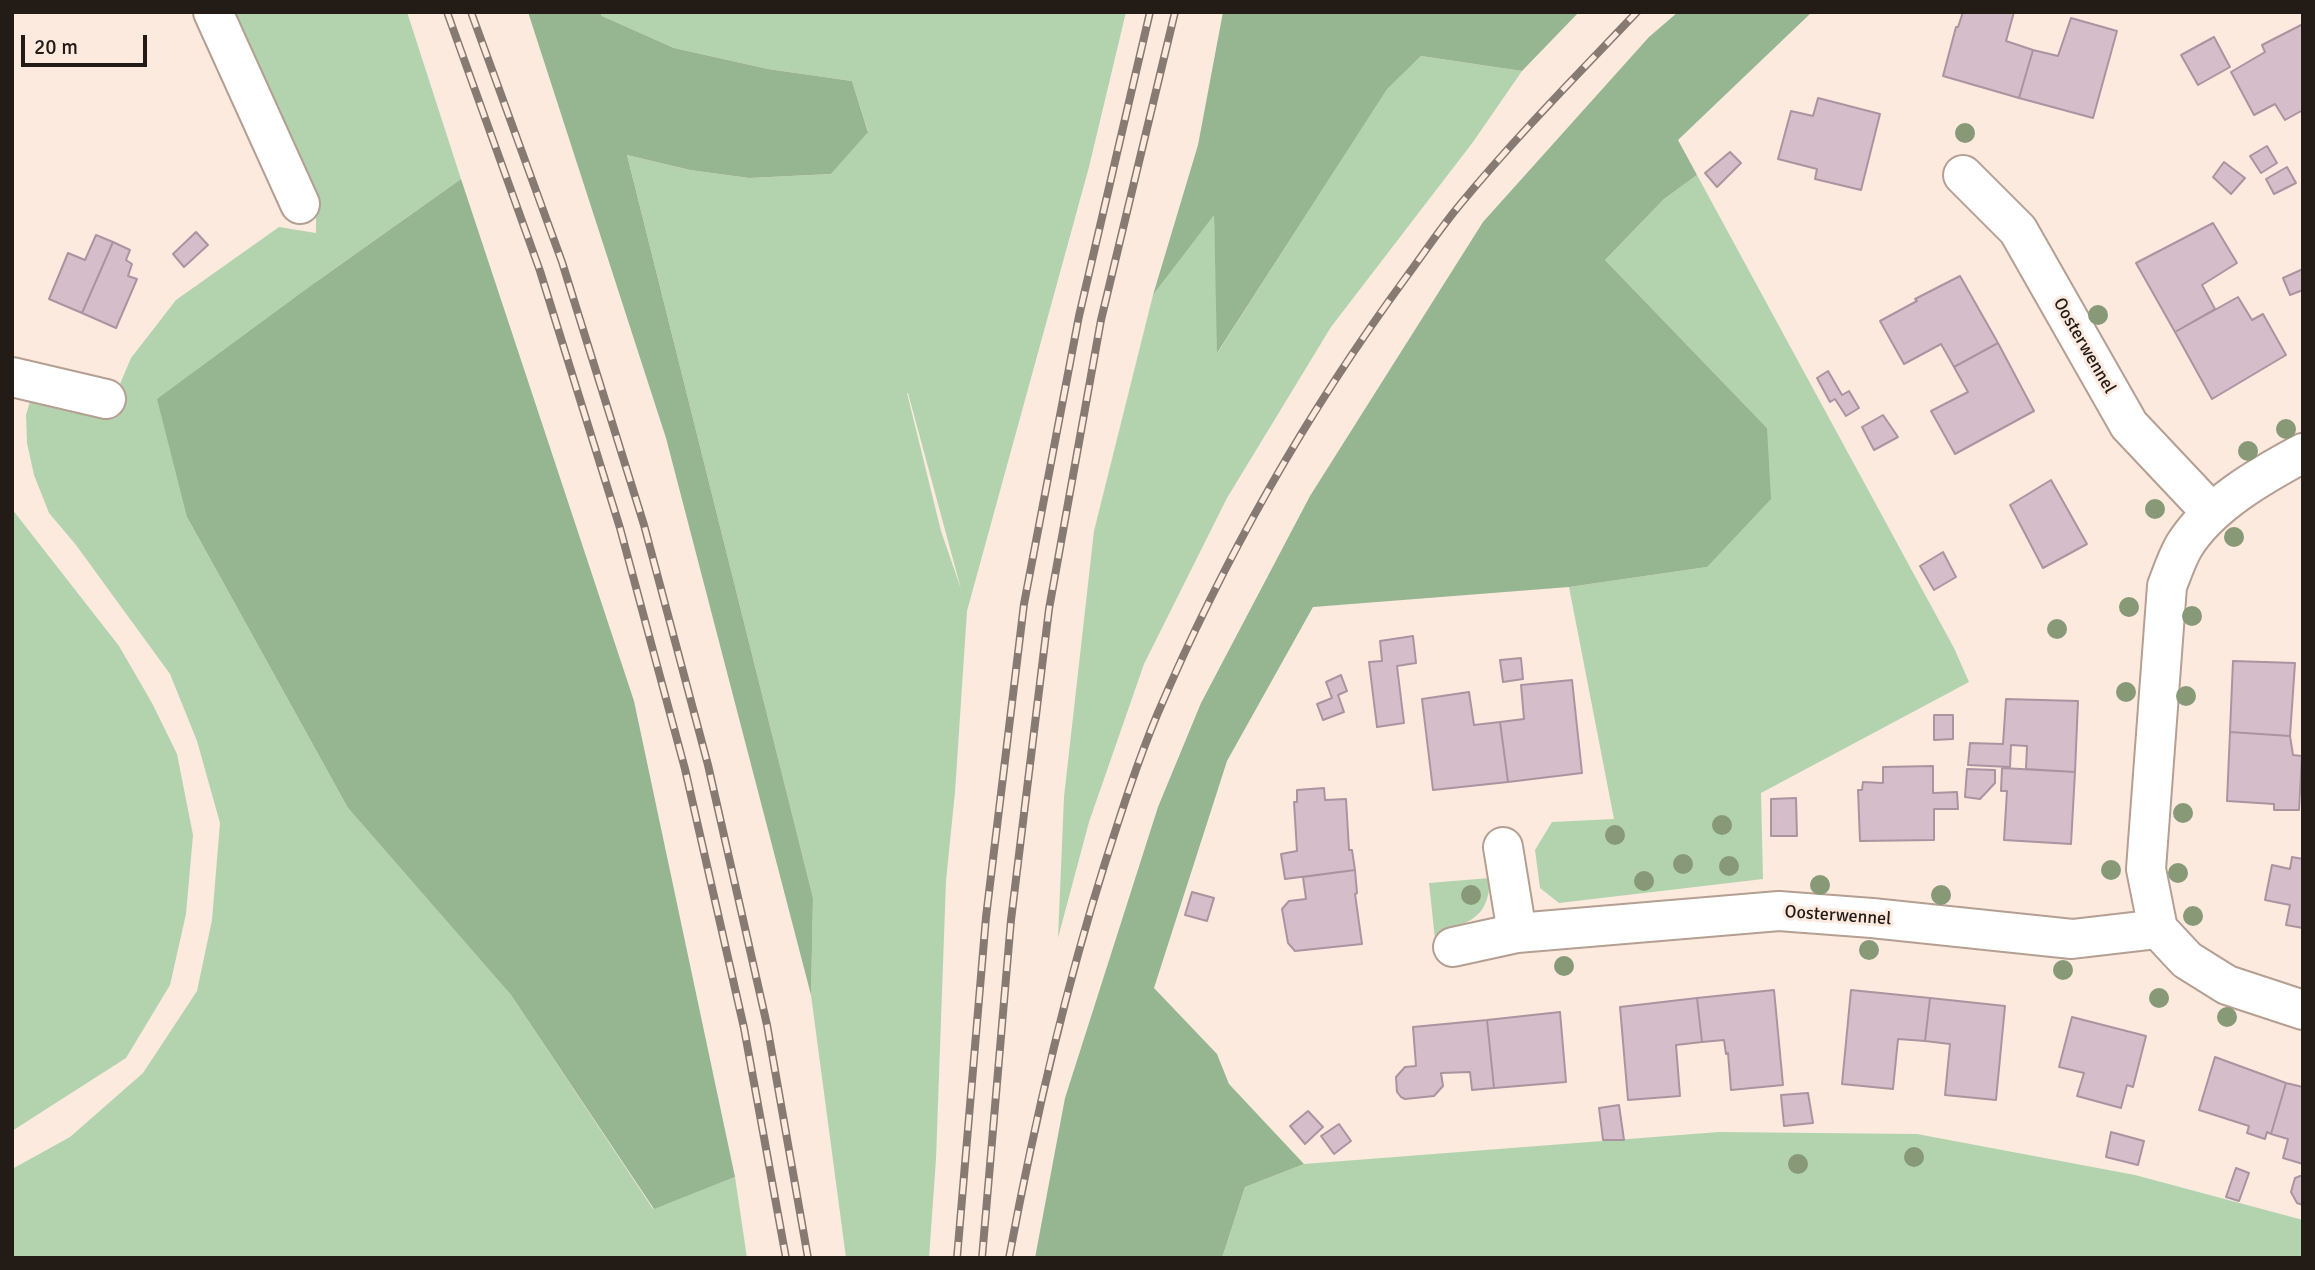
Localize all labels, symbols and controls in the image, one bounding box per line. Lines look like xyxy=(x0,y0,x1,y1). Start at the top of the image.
scale bar xyxy=(24,21,150,65)
text: 20 m xyxy=(34,34,78,60)
street label: Oosterwennel xyxy=(2048,294,2120,398)
street label: Oosterwennel xyxy=(1784,901,1892,931)

